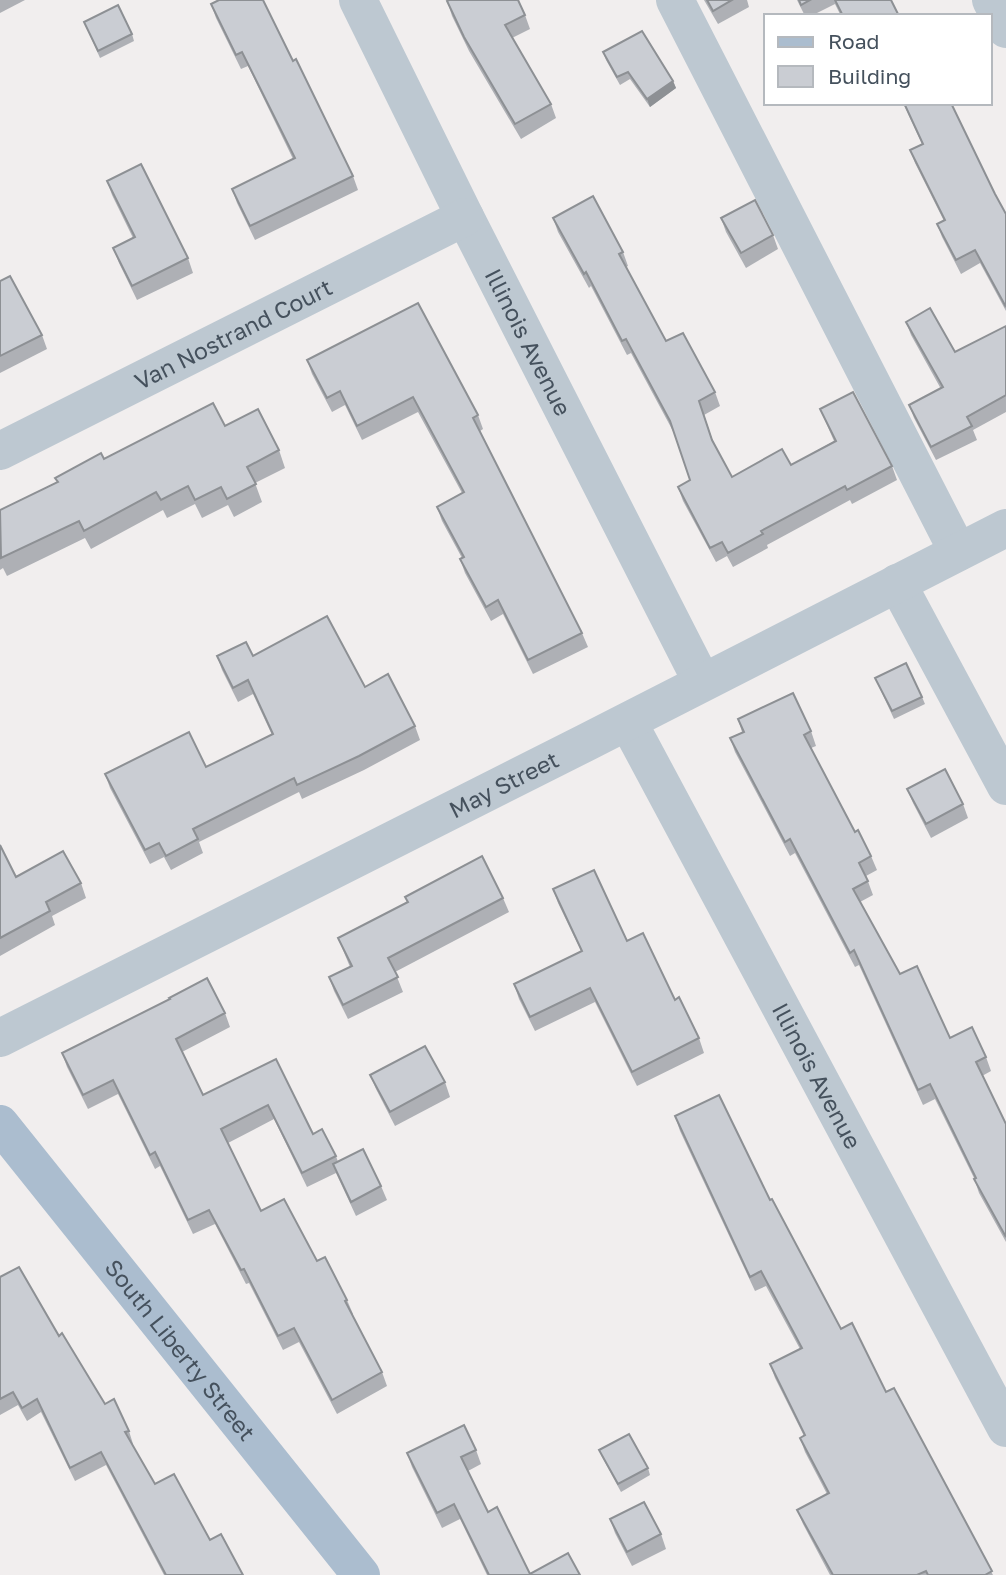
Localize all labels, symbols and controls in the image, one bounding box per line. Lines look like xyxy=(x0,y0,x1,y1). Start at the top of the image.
legend xyxy=(764,14,992,105)
text: Road xyxy=(828,28,879,54)
text: Building xyxy=(828,63,911,89)
street label: Illinois Avenue xyxy=(479,263,578,420)
street label: Van Nostrand Court xyxy=(130,272,337,395)
street label: May Street xyxy=(444,745,563,823)
street label: Illinois Avenue xyxy=(767,998,868,1153)
street label: South Liberty Street xyxy=(100,1253,262,1446)

